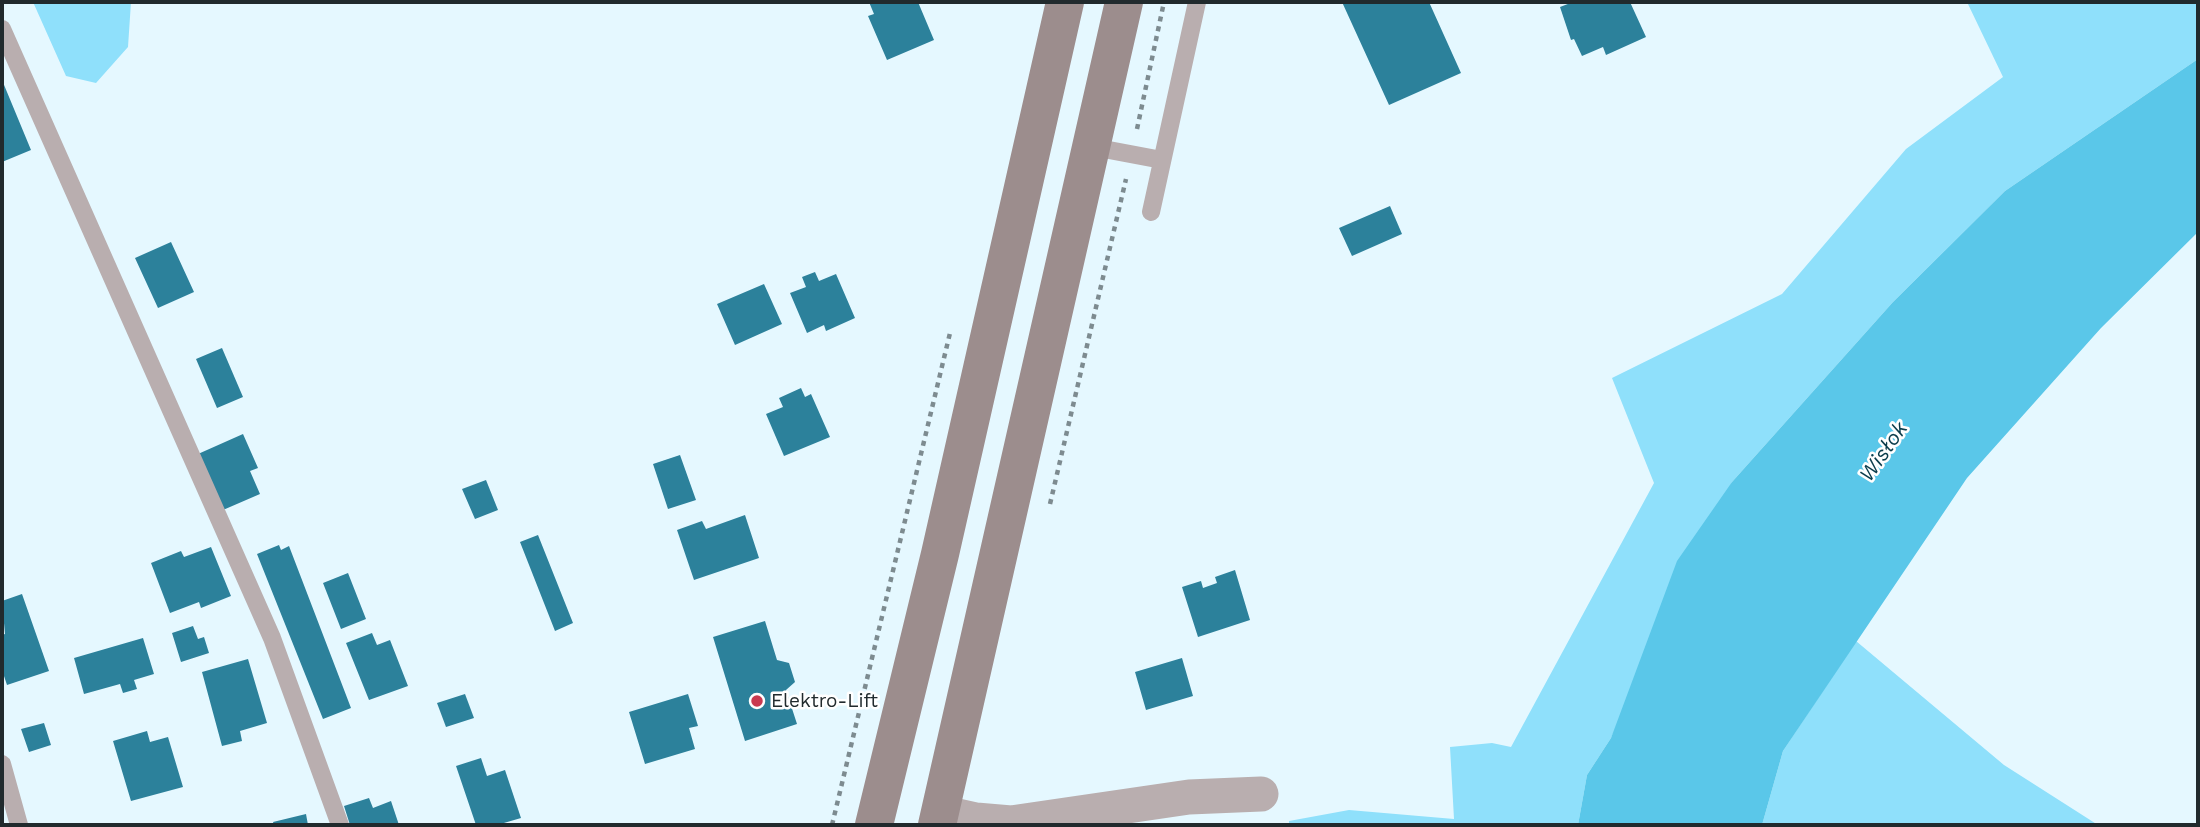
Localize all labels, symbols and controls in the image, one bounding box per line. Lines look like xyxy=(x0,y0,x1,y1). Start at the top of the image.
water label: Wisłok xyxy=(1854,417,1914,487)
place label: Elektro-Lift xyxy=(771,690,878,712)
marker: Elektro-Lift xyxy=(749,693,765,709)

